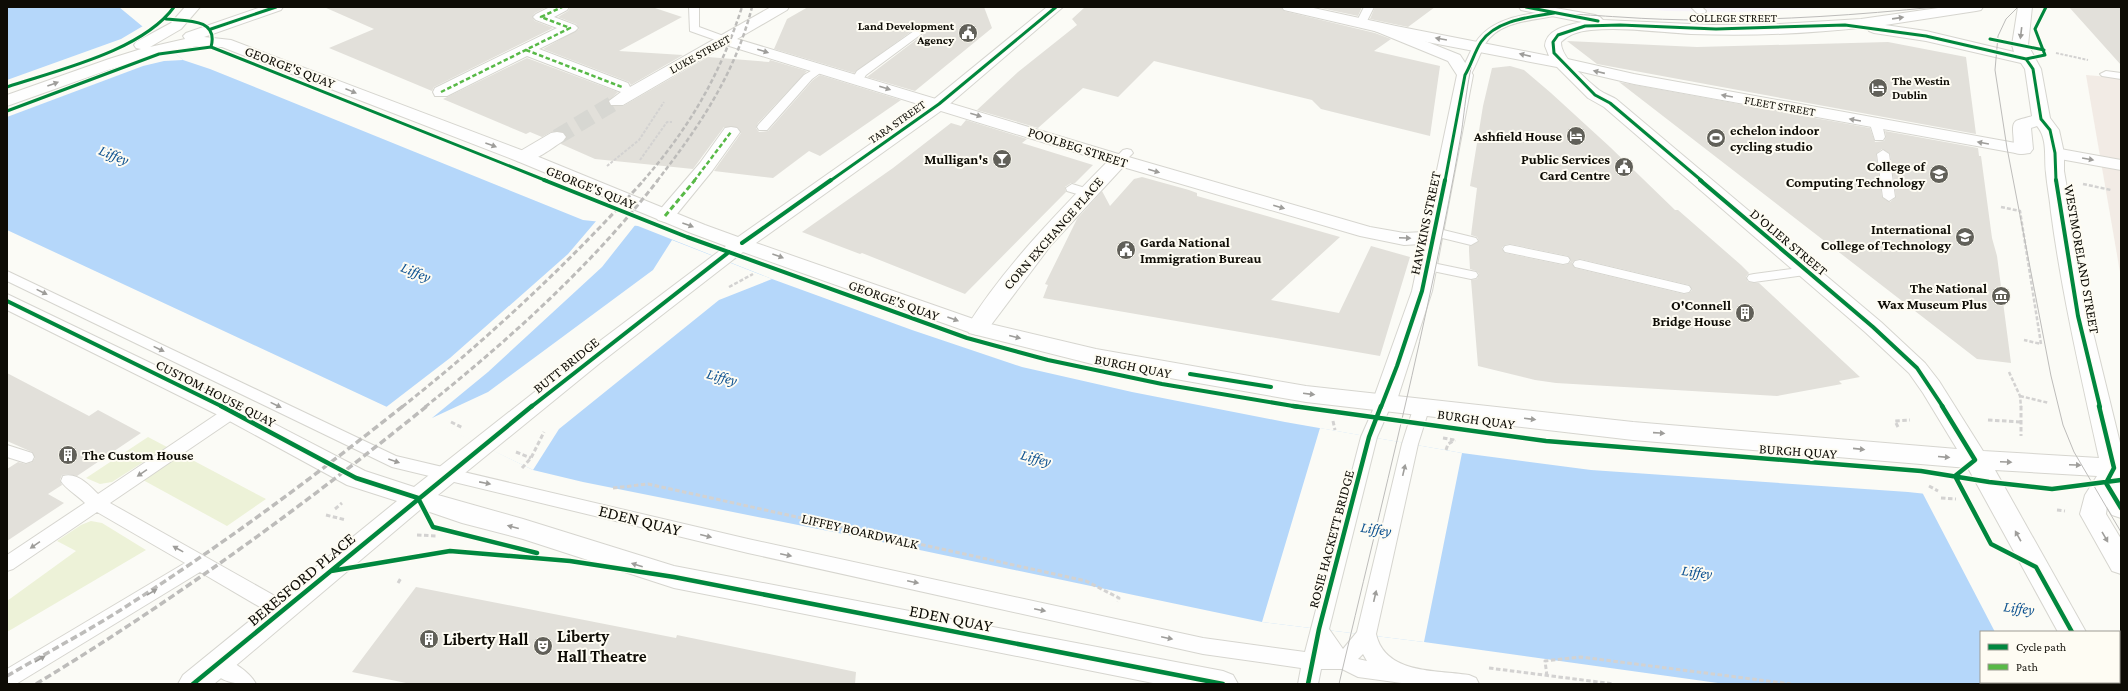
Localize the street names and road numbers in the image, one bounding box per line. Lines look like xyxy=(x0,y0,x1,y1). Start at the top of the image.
street label: COLLEGE STREET xyxy=(1689,11,1778,25)
street label: LUKE STREET xyxy=(667,31,733,77)
street label: GEORGE'S QUAY xyxy=(243,42,338,92)
street label: FLEET STREET xyxy=(1743,93,1817,119)
street label: TARA STREET xyxy=(866,97,929,147)
street label: POOLBEG STREET xyxy=(1026,123,1130,171)
street label: GEORGE'S QUAY xyxy=(544,162,639,212)
street label: HAWKINS STREET xyxy=(1406,170,1444,276)
street label: CORN EXCHANGE PLACE xyxy=(1000,173,1106,293)
street label: WESTMORELAND STREET xyxy=(2061,183,2103,335)
street label: D'OLIER STREET xyxy=(1747,205,1831,279)
street label: GEORGE'S QUAY xyxy=(846,276,942,324)
street label: BUTT BRIDGE xyxy=(530,333,602,396)
street label: BURGH QUAY xyxy=(1093,351,1173,381)
street label: CUSTOM HOUSE QUAY xyxy=(153,356,279,430)
street label: BURGH QUAY xyxy=(1436,406,1516,432)
street label: BURGH QUAY xyxy=(1758,440,1838,462)
street label: ROSIE HACKETT BRIDGE xyxy=(1305,468,1357,610)
street label: EDEN QUAY xyxy=(597,501,683,540)
street label: LIFFEY BOARDWALK xyxy=(800,510,921,552)
street label: BERESFORD PLACE xyxy=(244,529,359,630)
street label: EDEN QUAY xyxy=(908,601,994,636)

